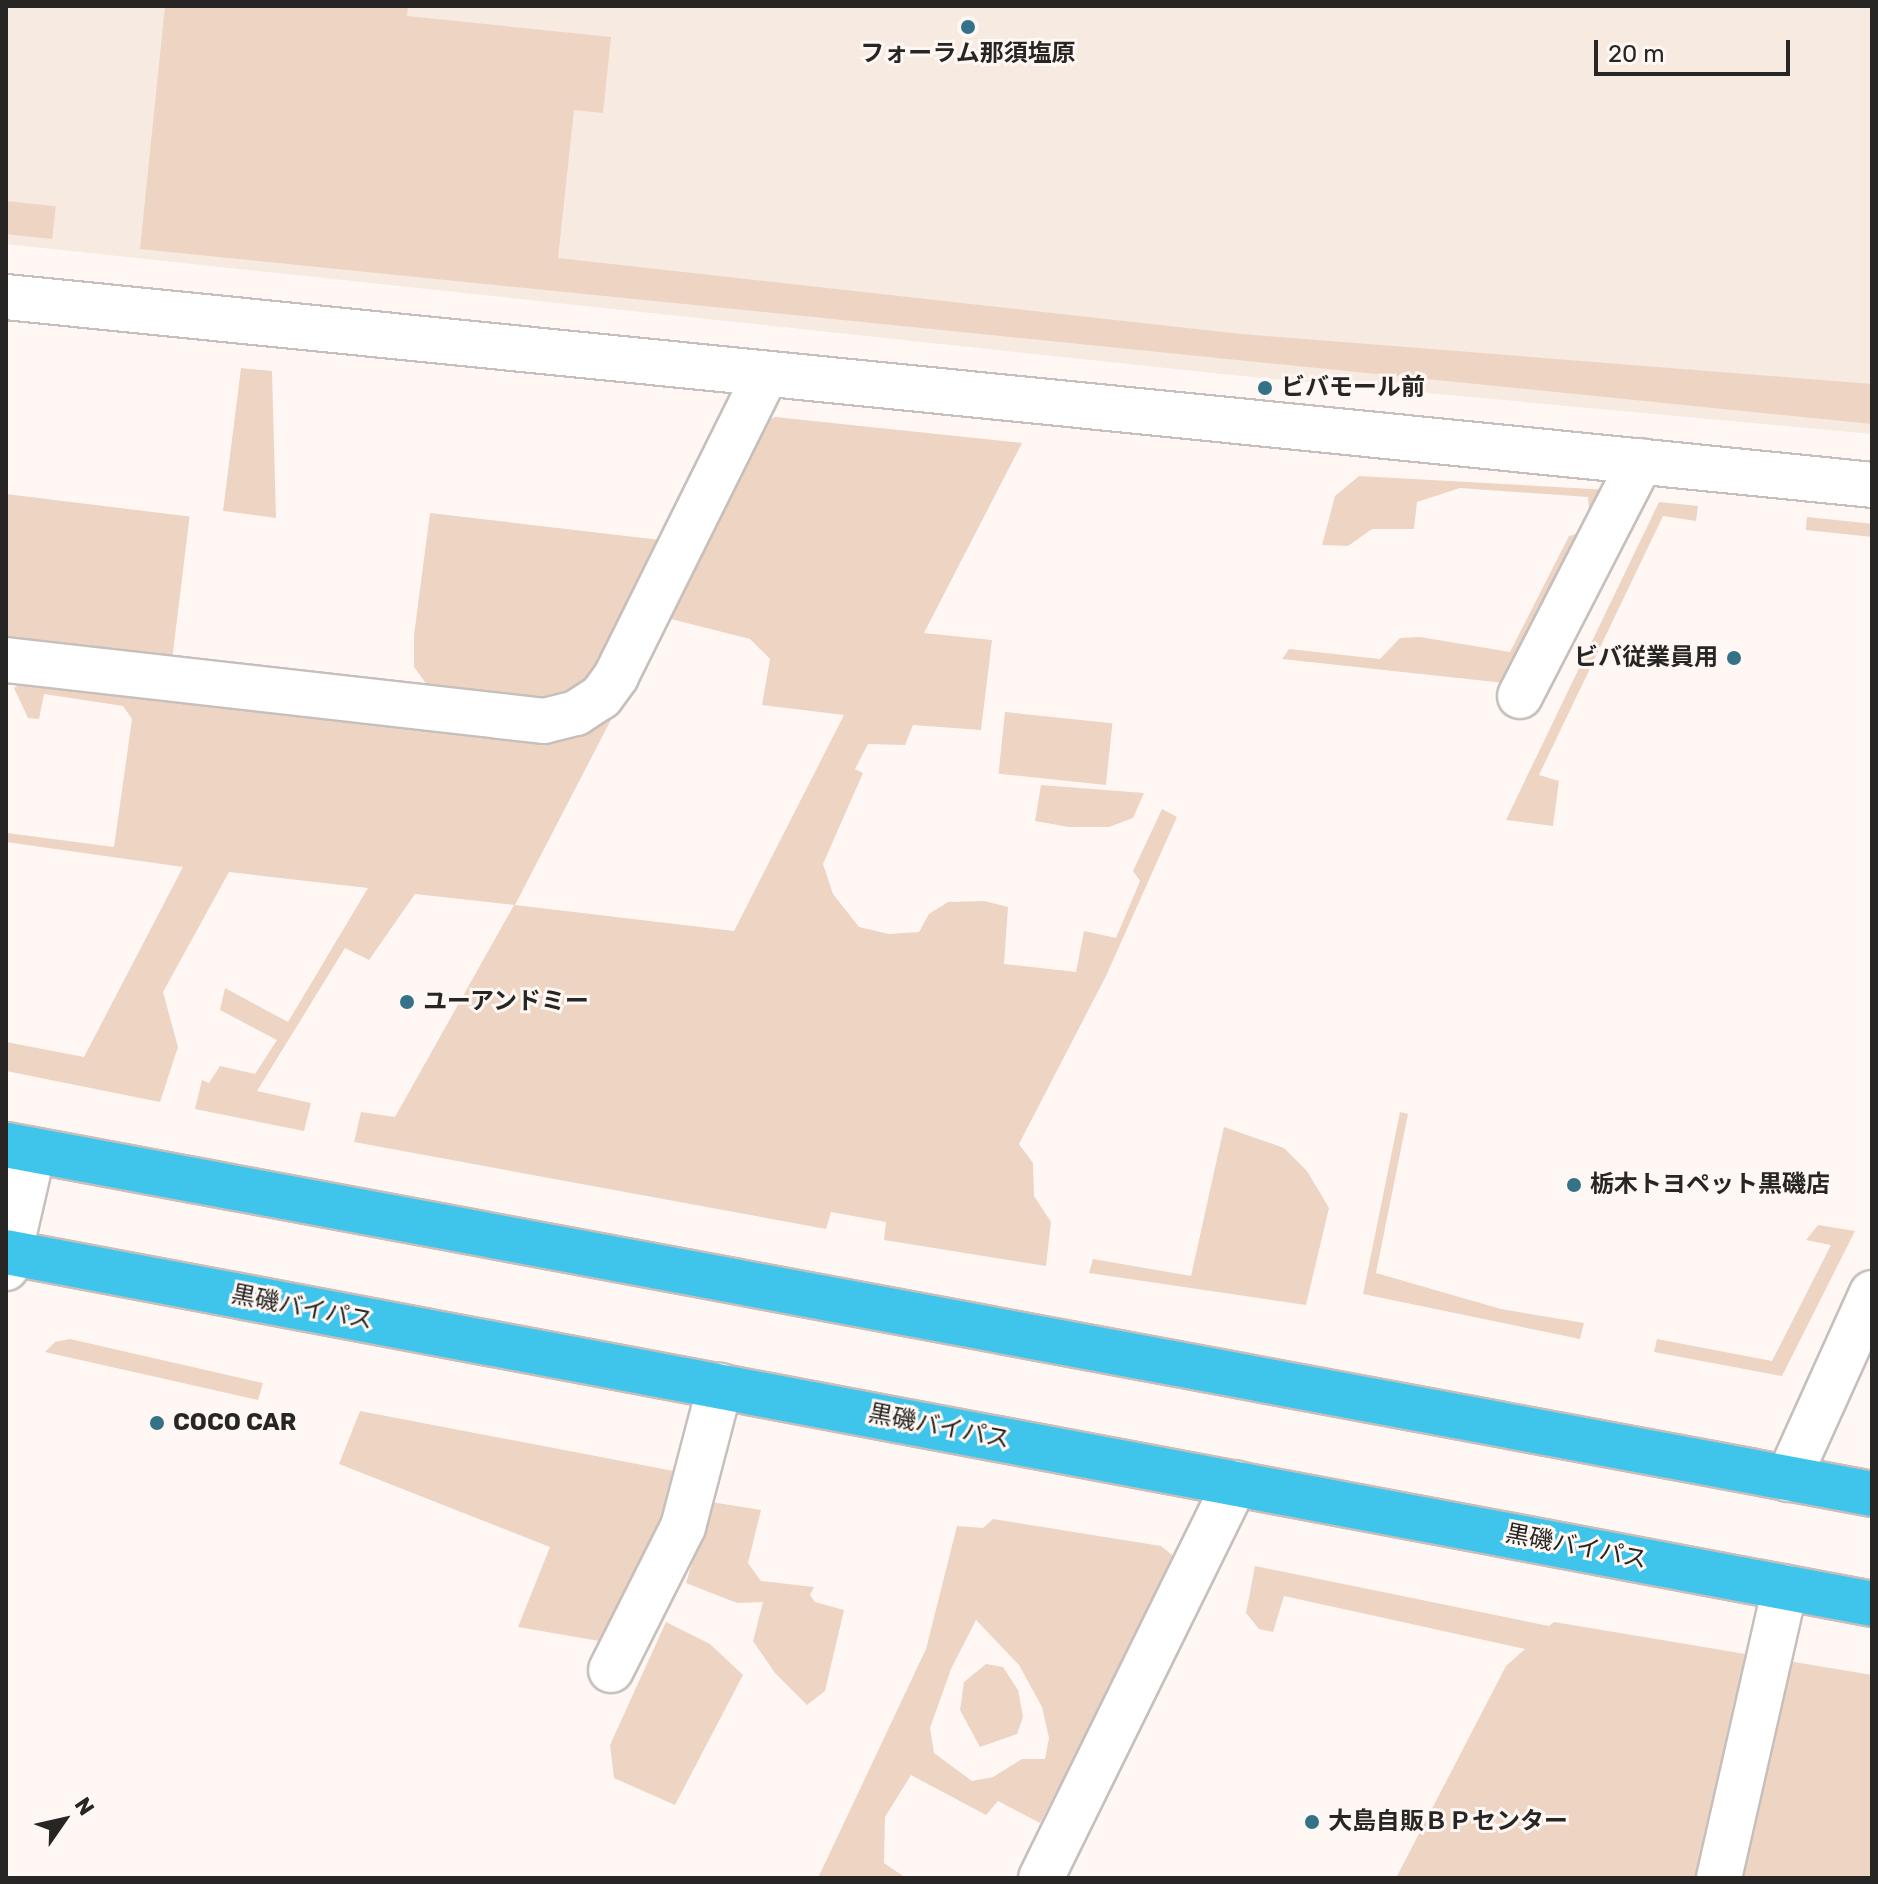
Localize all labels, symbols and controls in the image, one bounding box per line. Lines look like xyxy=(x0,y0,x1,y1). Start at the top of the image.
marker: フォーラム那須塩原 xyxy=(959,18,977,36)
scale bar xyxy=(1598,24,1794,74)
place label: フォーラム那須塩原 xyxy=(860,40,1076,68)
text: 20 m xyxy=(1608,40,1665,68)
place label: ビバモール前 xyxy=(1281,374,1425,402)
marker: ビバモール前 xyxy=(1256,379,1274,397)
place label: ビバ従業員用 xyxy=(1574,644,1718,672)
marker: ビバ従業員用 xyxy=(1725,649,1743,667)
place label: ユーアンドミー xyxy=(423,988,591,1016)
marker: ユーアンドミー xyxy=(398,993,416,1011)
place label: 栃木トヨペット黒磯店 xyxy=(1590,1171,1830,1199)
marker: 栃木トヨペット黒磯店 xyxy=(1565,1176,1583,1194)
street label: 黒磯バイパス xyxy=(229,1280,375,1336)
street label: 黒磯バイパス xyxy=(866,1399,1012,1455)
place label: COCO CAR xyxy=(173,1409,296,1437)
marker: COCO CAR xyxy=(148,1414,166,1432)
street label: 黒磯バイパス xyxy=(1503,1519,1649,1575)
north arrow xyxy=(24,1780,104,1860)
text: N xyxy=(69,1792,100,1820)
place label: 大島自販ＢＰセンター xyxy=(1328,1808,1568,1836)
marker: 大島自販ＢＰセンター xyxy=(1303,1813,1321,1831)

